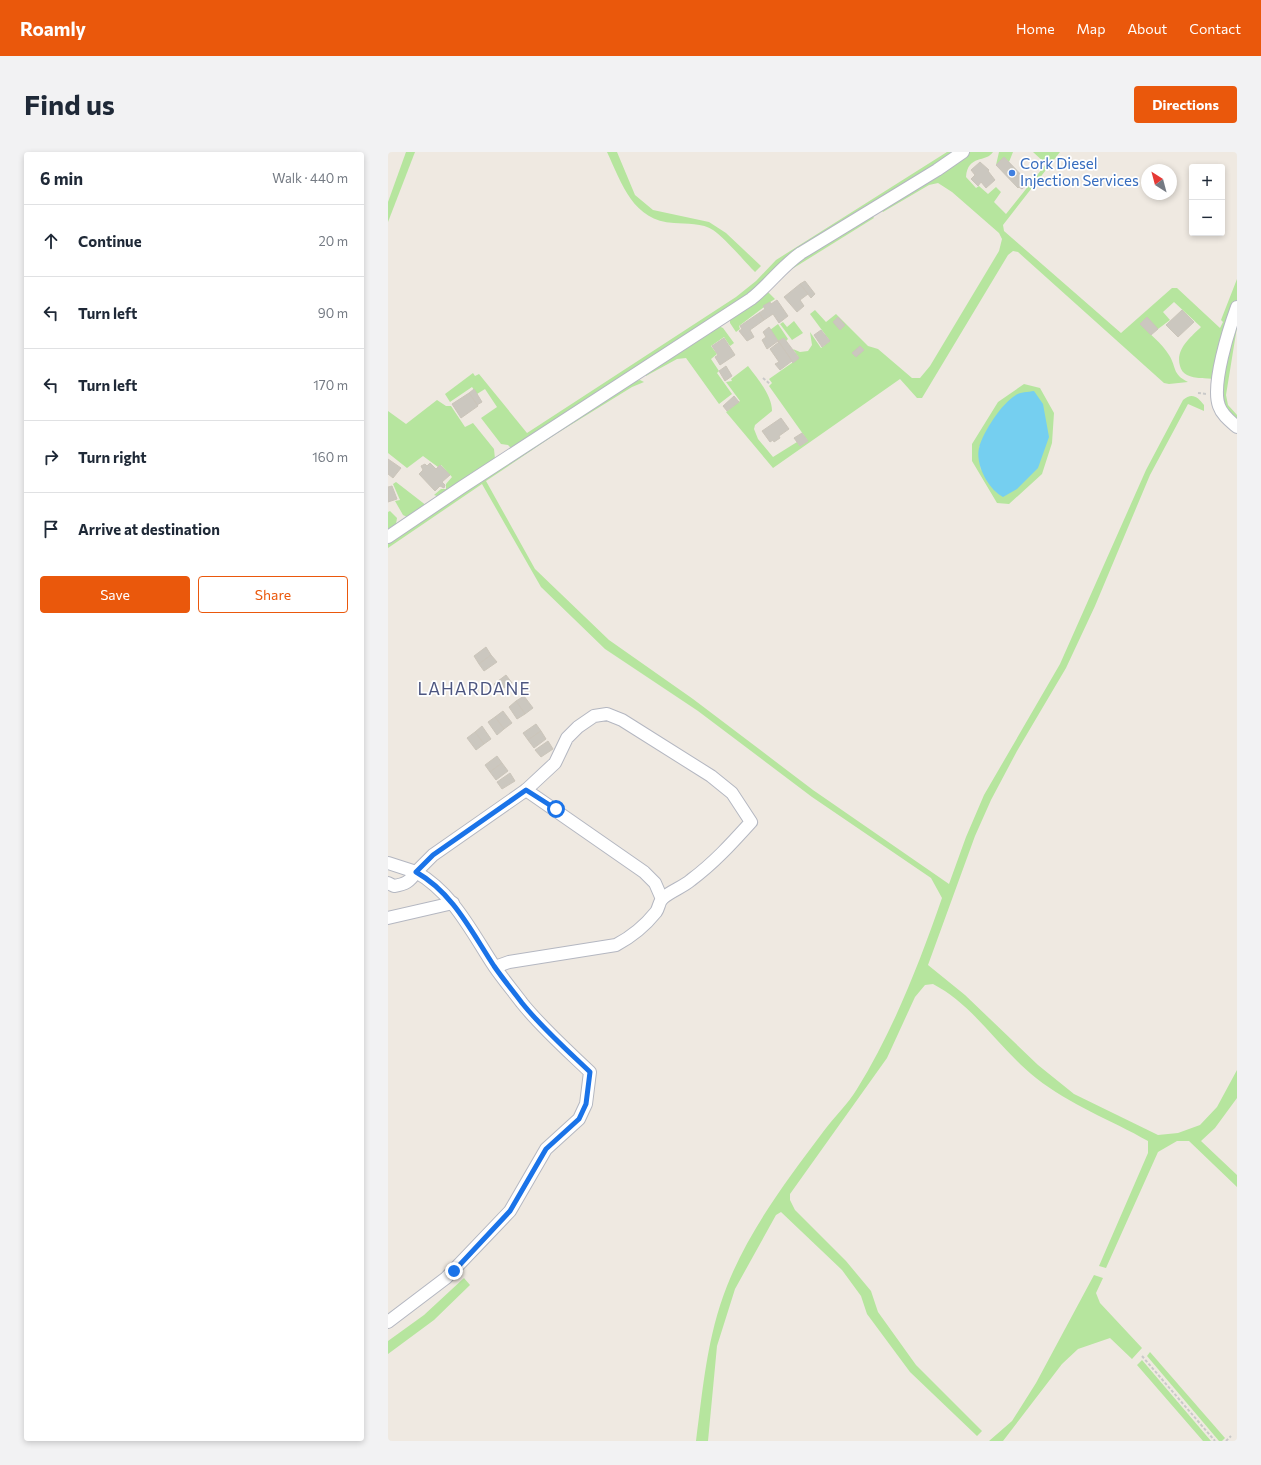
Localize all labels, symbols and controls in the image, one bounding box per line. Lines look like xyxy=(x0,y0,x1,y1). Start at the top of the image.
text: Roamly xyxy=(20,17,86,40)
text: Home xyxy=(1016,20,1055,37)
text: Map xyxy=(1077,20,1105,37)
text: About xyxy=(1127,20,1167,37)
text: Contact xyxy=(1189,20,1241,37)
button: Directions xyxy=(1134,86,1237,123)
text: Find us xyxy=(24,87,115,121)
place label: Cork Diesel Injection Services xyxy=(1020,154,1139,189)
north arrow xyxy=(1141,164,1177,200)
map controls xyxy=(1189,164,1225,236)
button: + xyxy=(1189,164,1225,200)
text: 6 min xyxy=(40,168,83,189)
marker: Cork Diesel Injection Services xyxy=(1007,168,1017,178)
text: Walk · 440 m xyxy=(272,170,348,186)
button: − xyxy=(1189,200,1225,236)
icon: ahead xyxy=(40,230,62,252)
text: Continue xyxy=(78,232,142,250)
text: 20 m xyxy=(319,233,348,249)
icon: left xyxy=(40,302,62,324)
text: Turn left xyxy=(78,304,137,322)
text: 90 m xyxy=(318,305,348,321)
icon: left xyxy=(40,374,62,396)
text: Turn left xyxy=(78,376,137,394)
text: 170 m xyxy=(313,377,348,393)
icon: right xyxy=(40,446,62,468)
text: Turn right xyxy=(78,448,147,466)
text: 160 m xyxy=(312,449,348,465)
icon: arrive xyxy=(40,518,62,540)
text: Arrive at destination xyxy=(78,520,220,538)
button: Save xyxy=(40,576,190,613)
button: Share xyxy=(198,576,348,613)
district label: LAHARDANE xyxy=(418,678,530,699)
route start xyxy=(547,800,565,818)
route end xyxy=(445,1262,463,1280)

